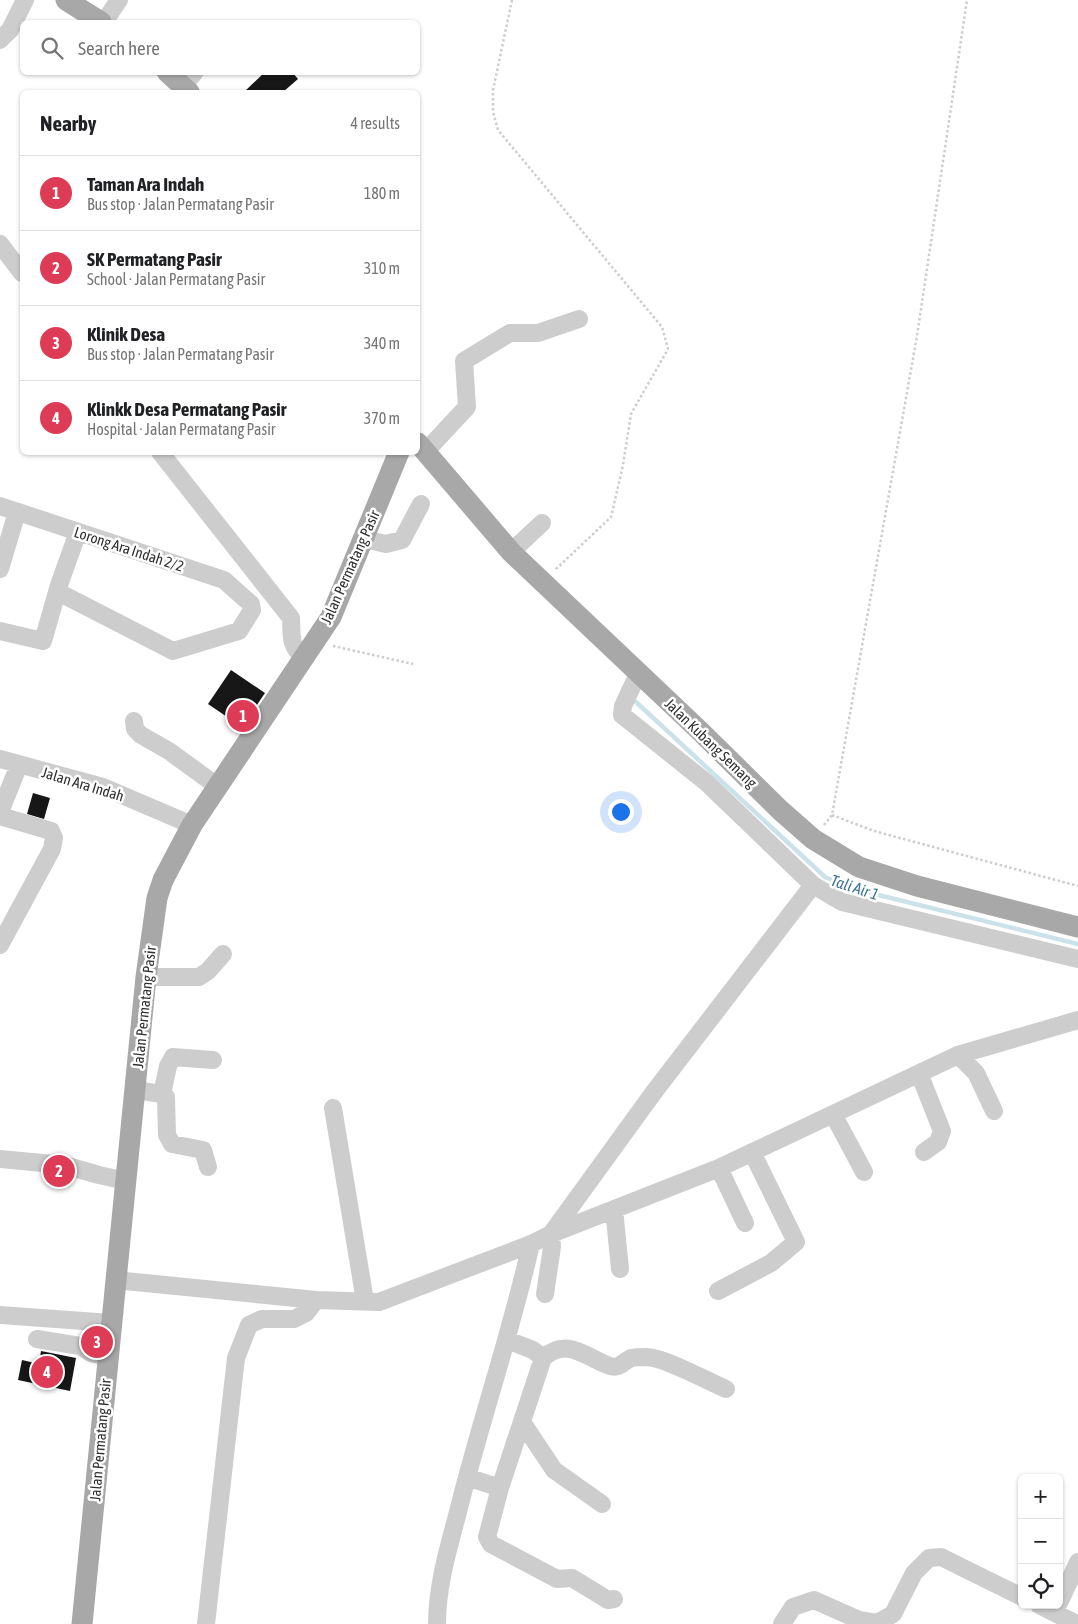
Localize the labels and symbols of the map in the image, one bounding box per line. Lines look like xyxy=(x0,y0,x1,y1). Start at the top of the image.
street label: Jalan Permatang Pasir xyxy=(317,507,383,626)
street label: Lorong Ara Indah 2/2 xyxy=(72,523,186,575)
street label: Jalan Kubang Semang xyxy=(662,695,761,792)
pin: 1 xyxy=(227,697,259,735)
street label: Jalan Ara Indah xyxy=(40,763,126,805)
your location xyxy=(608,799,634,825)
water label: Tali Air 1 xyxy=(829,871,881,903)
street label: Jalan Permatang Pasir xyxy=(129,945,159,1069)
pin: 2 xyxy=(43,1152,75,1190)
pin: 3 xyxy=(81,1323,113,1361)
pin: 4 xyxy=(31,1353,63,1391)
street label: Jalan Permatang Pasir xyxy=(86,1378,114,1502)

